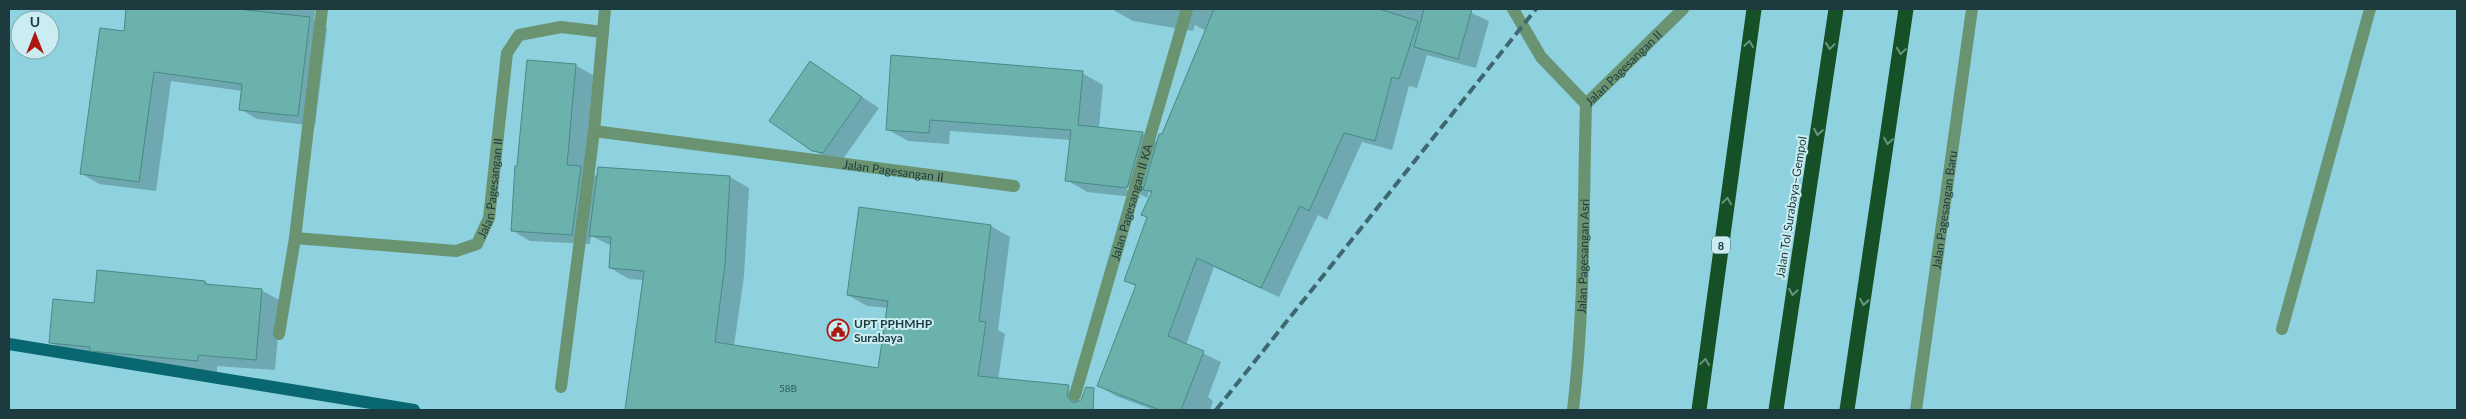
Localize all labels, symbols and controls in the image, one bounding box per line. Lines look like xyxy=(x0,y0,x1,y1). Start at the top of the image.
north arrow xyxy=(10,10,60,60)
text: U xyxy=(30,13,40,30)
street label: Jalan Pagesangan II xyxy=(1582,27,1665,108)
one-way arrow xyxy=(1743,40,1753,48)
one-way arrow xyxy=(1825,42,1836,50)
one-way arrow xyxy=(1896,47,1907,55)
one-way arrow xyxy=(1813,127,1823,136)
street label: Jalan Tol Surabaya–Gempol xyxy=(1772,135,1810,279)
street label: Jalan Pagesangan II xyxy=(473,137,505,240)
one-way arrow xyxy=(1883,137,1894,145)
street label: Jalan Pagesangan II KA xyxy=(1107,141,1155,262)
street label: Jalan Pagesangan Baru xyxy=(1928,150,1960,270)
street label: Jalan Pagesangan II xyxy=(842,156,945,184)
one-way arrow xyxy=(1721,197,1732,205)
street label: Jalan Pagesangan Asri xyxy=(1573,198,1592,314)
road number: 8 xyxy=(1712,236,1730,254)
one-way arrow xyxy=(1789,288,1799,297)
one-way arrow xyxy=(1859,297,1869,306)
place label: UPT PPHMHP Surabaya xyxy=(854,316,933,345)
public building icon: UPT PPHMHP Surabaya xyxy=(826,318,850,342)
one-way arrow xyxy=(1700,358,1710,366)
house number: 58B xyxy=(779,382,797,394)

